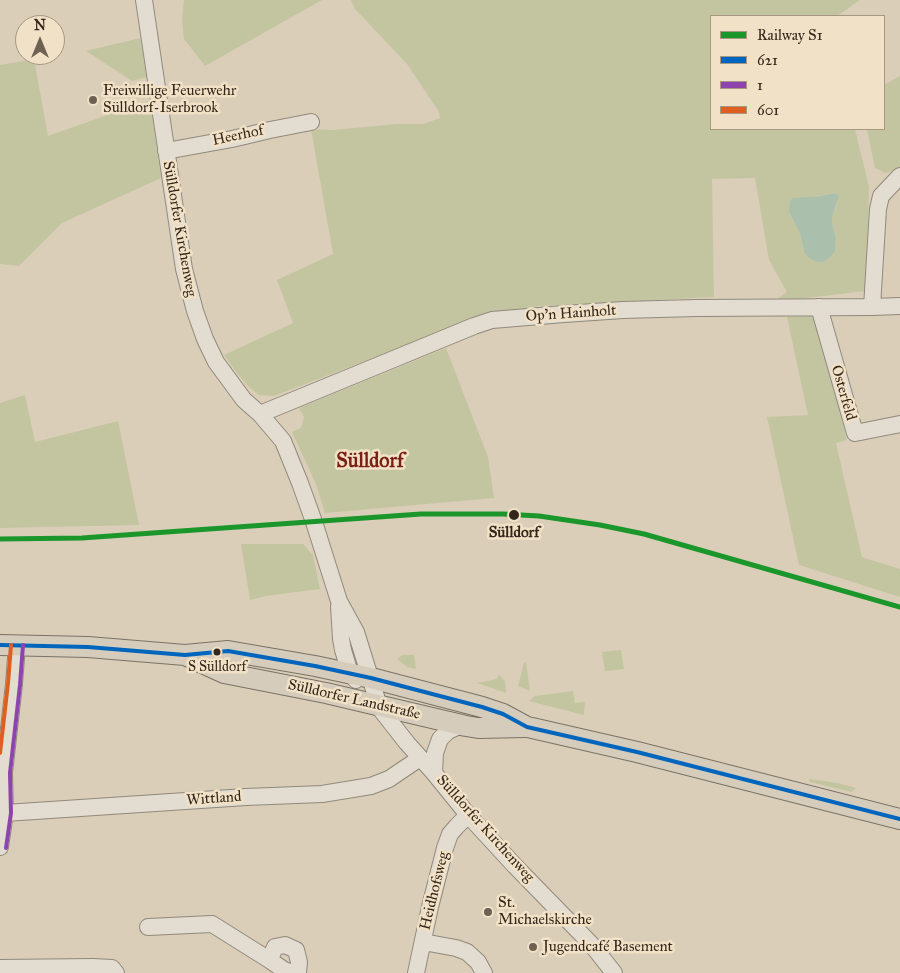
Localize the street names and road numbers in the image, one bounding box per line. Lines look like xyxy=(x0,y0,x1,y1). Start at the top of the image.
street label: Heerhof xyxy=(211,122,265,150)
street label: Sülldorfer Kirchenweg xyxy=(158,160,200,298)
street label: Op'n Hainholt xyxy=(525,302,617,326)
street label: Osterfeld xyxy=(827,363,859,423)
street label: Sülldorfer Landstraße xyxy=(286,676,422,724)
street label: Sülldorfer Kirchenweg xyxy=(432,772,538,886)
street label: Wittland xyxy=(186,788,242,810)
street label: Heidhofsweg xyxy=(417,850,453,932)

